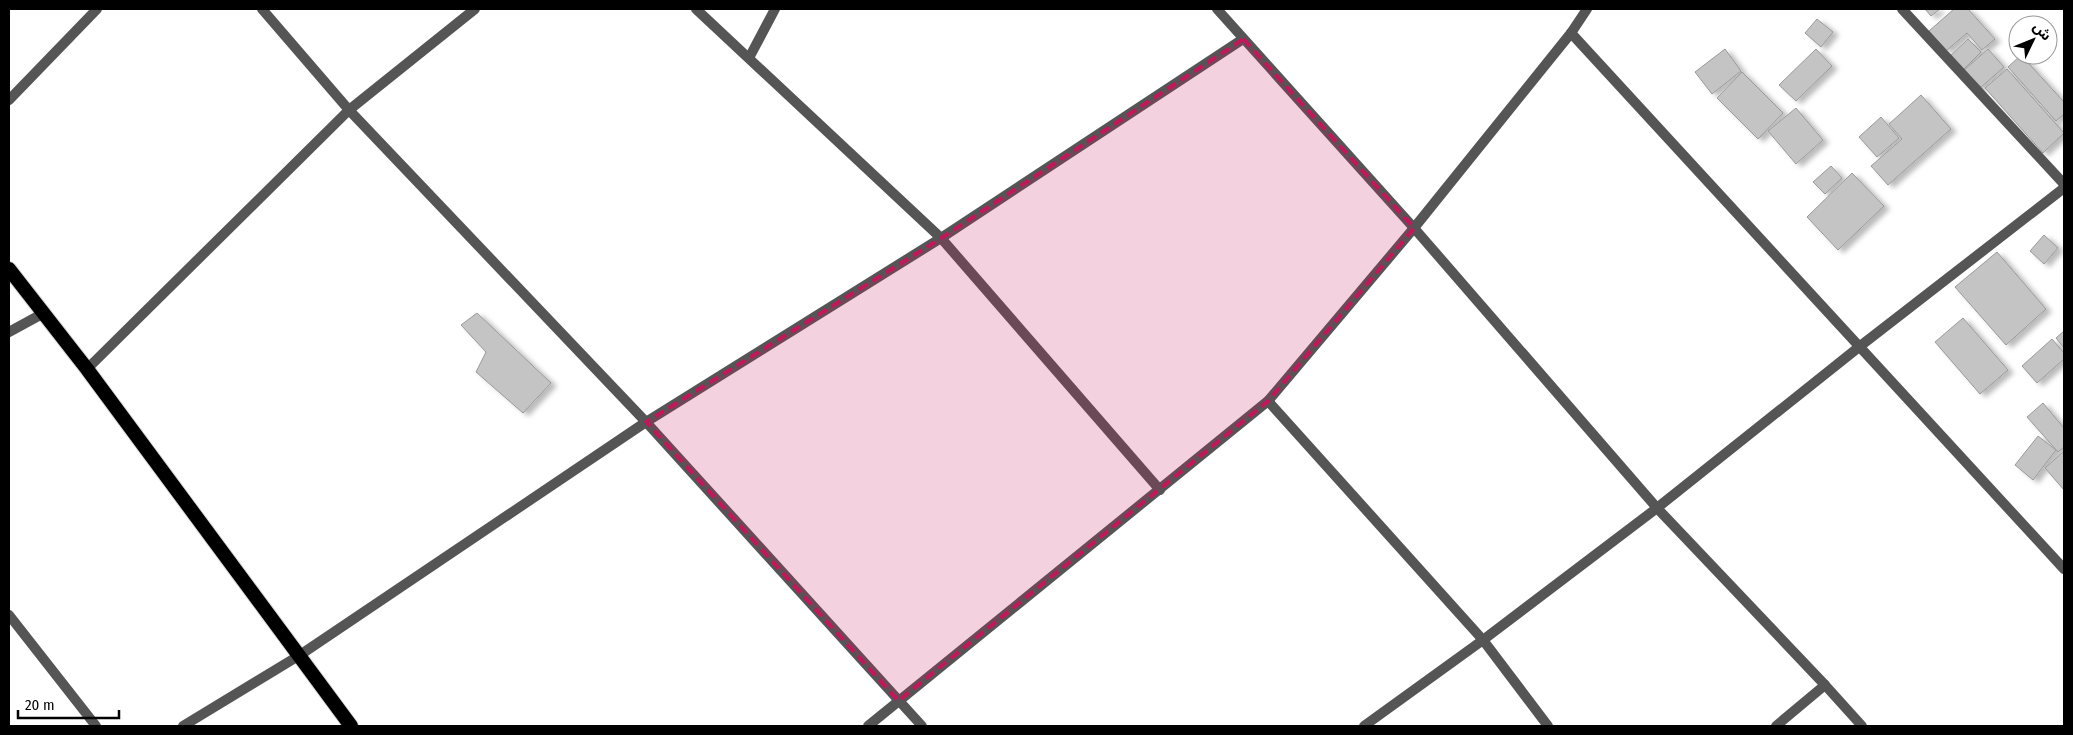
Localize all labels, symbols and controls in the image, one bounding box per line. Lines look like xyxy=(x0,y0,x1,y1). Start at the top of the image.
north arrow xyxy=(2008,15,2058,65)
text: ش xyxy=(2029,19,2055,44)
scale bar xyxy=(18,688,119,720)
text: 20 m xyxy=(25,696,55,714)

